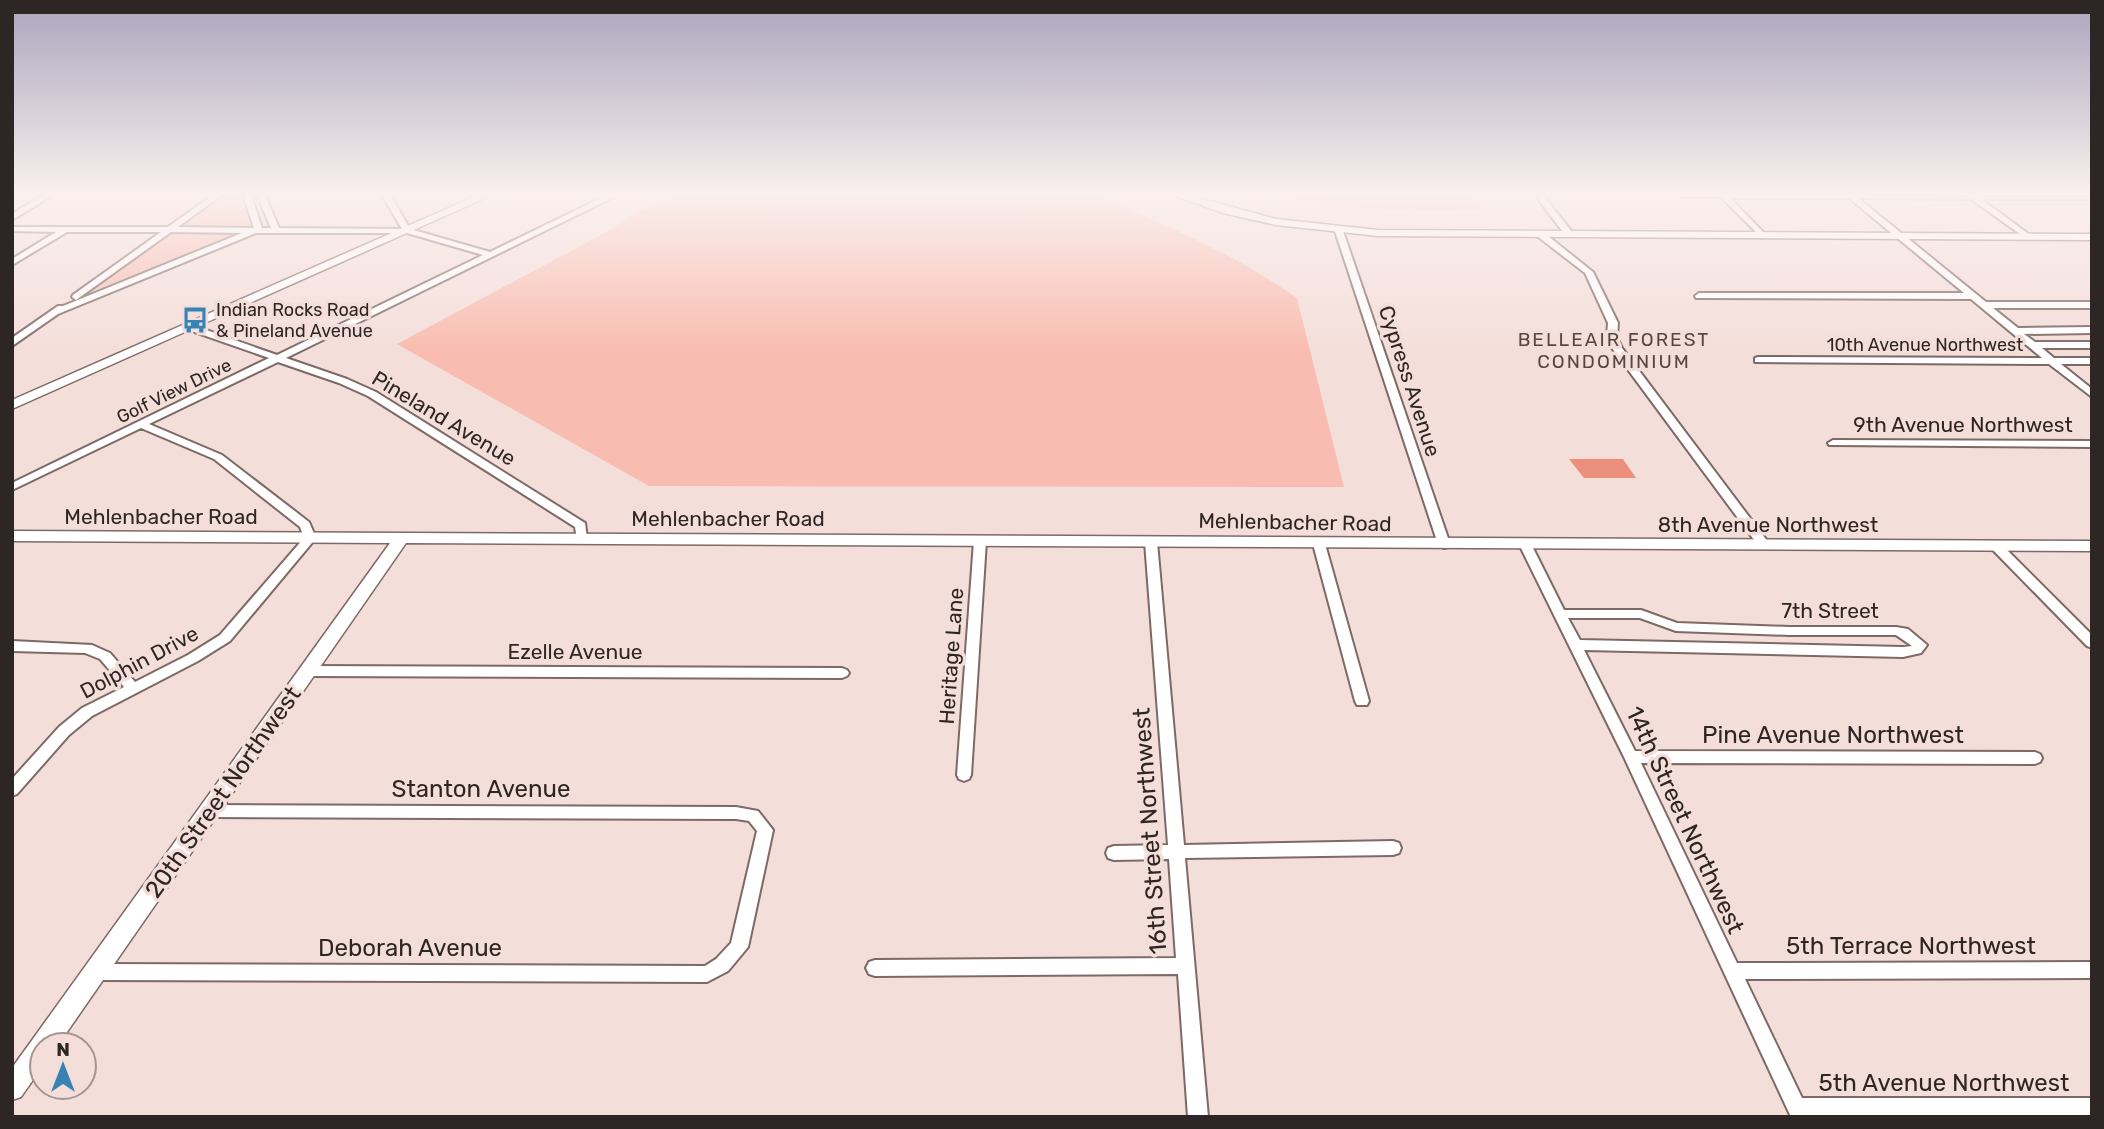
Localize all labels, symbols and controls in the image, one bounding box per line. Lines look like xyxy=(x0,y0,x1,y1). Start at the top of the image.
place label: Indian Rocks Road & Pineland Avenue xyxy=(216,299,373,342)
street label: Cypress Avenue xyxy=(1374,302,1446,460)
bus stop icon: Indian Rocks Road & Pineland Avenue xyxy=(180,305,210,335)
district label: BELLEAIR FOREST CONDOMINIUM xyxy=(1518,328,1710,373)
street label: 10th Avenue Northwest xyxy=(1827,334,2023,356)
street label: Golf View Drive xyxy=(113,354,235,428)
street label: Pineland Avenue xyxy=(368,365,520,471)
street label: 9th Avenue Northwest xyxy=(1853,412,2073,437)
street label: Mehlenbacher Road xyxy=(64,504,258,529)
street label: Mehlenbacher Road xyxy=(631,506,825,531)
street label: Mehlenbacher Road xyxy=(1198,508,1392,536)
street label: 8th Avenue Northwest xyxy=(1658,512,1878,537)
street label: Heritage Lane xyxy=(934,587,968,725)
street label: 7th Street xyxy=(1781,598,1879,623)
street label: Dolphin Drive xyxy=(76,620,202,704)
street label: Ezelle Avenue xyxy=(507,639,643,664)
street label: 20th Street Northwest xyxy=(139,681,307,903)
street label: 14th Street Northwest xyxy=(1620,702,1750,938)
street label: 16th Street Northwest xyxy=(1127,707,1173,955)
street label: Pine Avenue Northwest xyxy=(1702,721,1964,749)
street label: Stanton Avenue xyxy=(392,775,570,803)
street label: 5th Terrace Northwest xyxy=(1786,932,2036,960)
street label: Deborah Avenue xyxy=(318,934,502,962)
north arrow xyxy=(28,1031,98,1101)
text: N xyxy=(56,1038,70,1061)
street label: 5th Avenue Northwest xyxy=(1819,1069,2069,1097)

